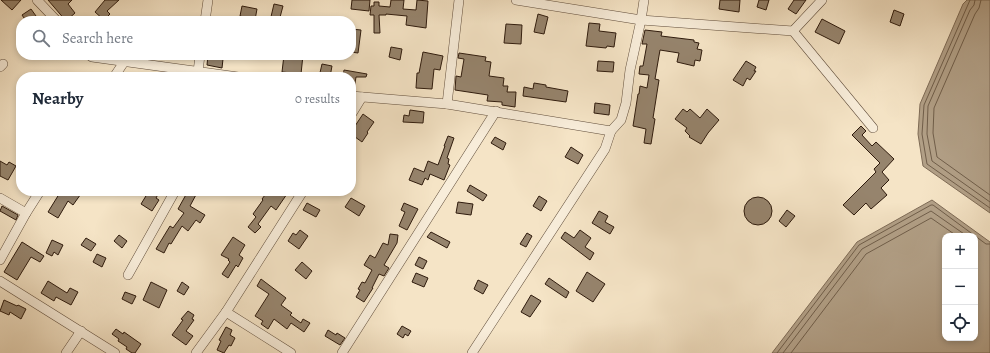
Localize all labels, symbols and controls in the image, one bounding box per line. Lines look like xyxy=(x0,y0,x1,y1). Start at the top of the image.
search box xyxy=(16,16,356,60)
icon: search xyxy=(30,27,52,49)
text: Search here xyxy=(62,28,133,48)
text: Nearby xyxy=(32,87,83,110)
text: 0 results xyxy=(295,90,340,107)
map controls xyxy=(942,233,978,341)
button: + xyxy=(942,233,978,269)
button: − xyxy=(942,269,978,305)
button: locate xyxy=(942,305,978,341)

